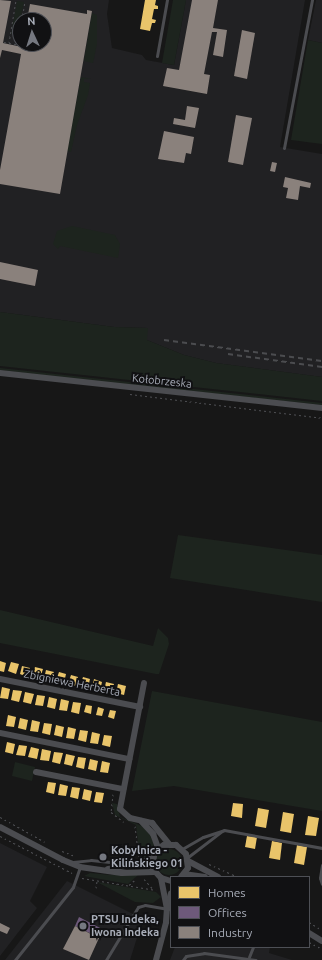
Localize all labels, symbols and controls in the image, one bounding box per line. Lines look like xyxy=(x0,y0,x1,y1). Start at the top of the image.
north arrow xyxy=(12,12,52,52)
text: N xyxy=(27,15,36,27)
street label: Kołobrzeska xyxy=(131,371,193,391)
street label: Zbigniewa Herberta xyxy=(23,667,121,699)
place label: Kobylnica - Kilińskiego 01 xyxy=(111,844,183,870)
marker: Kobylnica - Kilińskiego 01 xyxy=(98,852,108,862)
legend xyxy=(170,876,310,948)
text: Homes xyxy=(208,886,246,899)
text: Offices xyxy=(208,906,247,919)
place label: PTSU Indeka, Iwona Indeka xyxy=(91,913,159,939)
marker: PTSU Indeka, Iwona Indeka xyxy=(78,921,88,931)
text: Industry xyxy=(208,926,252,939)

